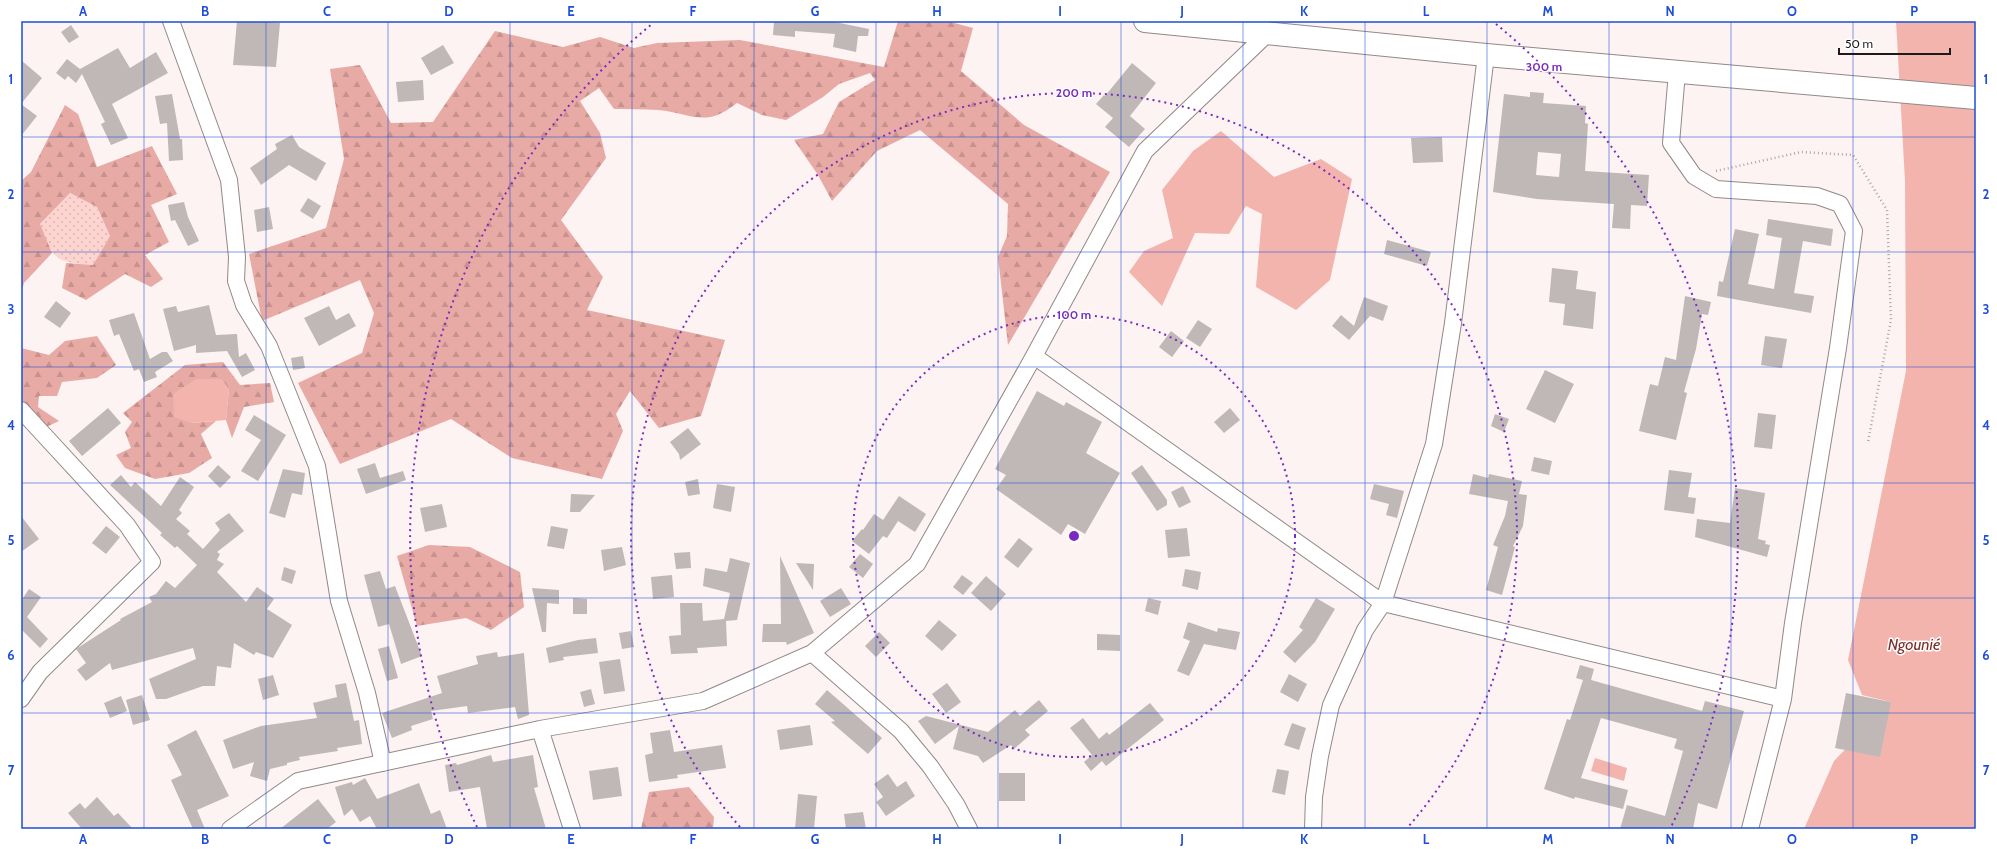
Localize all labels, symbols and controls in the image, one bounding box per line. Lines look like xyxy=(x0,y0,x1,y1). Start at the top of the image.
text: A xyxy=(79,3,88,19)
text: B xyxy=(201,3,209,19)
text: C xyxy=(323,3,331,19)
text: D xyxy=(444,3,454,19)
text: E xyxy=(567,3,575,19)
text: F xyxy=(690,3,697,19)
text: G xyxy=(811,3,820,19)
text: H xyxy=(932,3,942,19)
text: I xyxy=(1058,3,1062,19)
text: J xyxy=(1179,3,1184,19)
text: K xyxy=(1300,3,1309,19)
text: L xyxy=(1423,3,1430,19)
text: M xyxy=(1543,3,1554,19)
text: N xyxy=(1665,3,1675,19)
text: O xyxy=(1787,3,1797,19)
text: P xyxy=(1910,3,1918,19)
scale bar xyxy=(1839,30,1950,56)
text: 50 m xyxy=(1845,36,1873,51)
text: 300 m xyxy=(1526,59,1562,74)
text: 1 xyxy=(9,71,13,87)
text: 1 xyxy=(1984,71,1988,87)
text: 200 m xyxy=(1056,85,1092,100)
text: 2 xyxy=(8,186,15,202)
text: 2 xyxy=(1983,186,1990,202)
text: 3 xyxy=(7,301,15,317)
text: 3 xyxy=(1982,301,1990,317)
text: 100 m xyxy=(1057,307,1091,322)
text: 4 xyxy=(7,417,15,433)
text: 4 xyxy=(1982,417,1990,433)
centre of rings xyxy=(1067,529,1081,543)
text: 5 xyxy=(8,532,15,548)
text: 5 xyxy=(1983,532,1990,548)
water label: Ngounié xyxy=(1888,635,1940,654)
text: 6 xyxy=(7,647,15,663)
text: 6 xyxy=(1982,647,1990,663)
text: 7 xyxy=(8,762,15,778)
text: 7 xyxy=(1983,762,1990,778)
text: A xyxy=(79,831,88,847)
text: B xyxy=(201,831,209,847)
text: C xyxy=(323,831,331,847)
text: D xyxy=(444,831,454,847)
text: E xyxy=(567,831,575,847)
text: F xyxy=(690,831,697,847)
text: G xyxy=(811,831,820,847)
text: H xyxy=(932,831,942,847)
text: I xyxy=(1058,831,1062,847)
text: J xyxy=(1179,831,1184,847)
text: K xyxy=(1300,831,1309,847)
text: L xyxy=(1423,831,1430,847)
text: M xyxy=(1543,831,1554,847)
text: N xyxy=(1665,831,1675,847)
text: O xyxy=(1787,831,1797,847)
text: P xyxy=(1910,831,1918,847)

